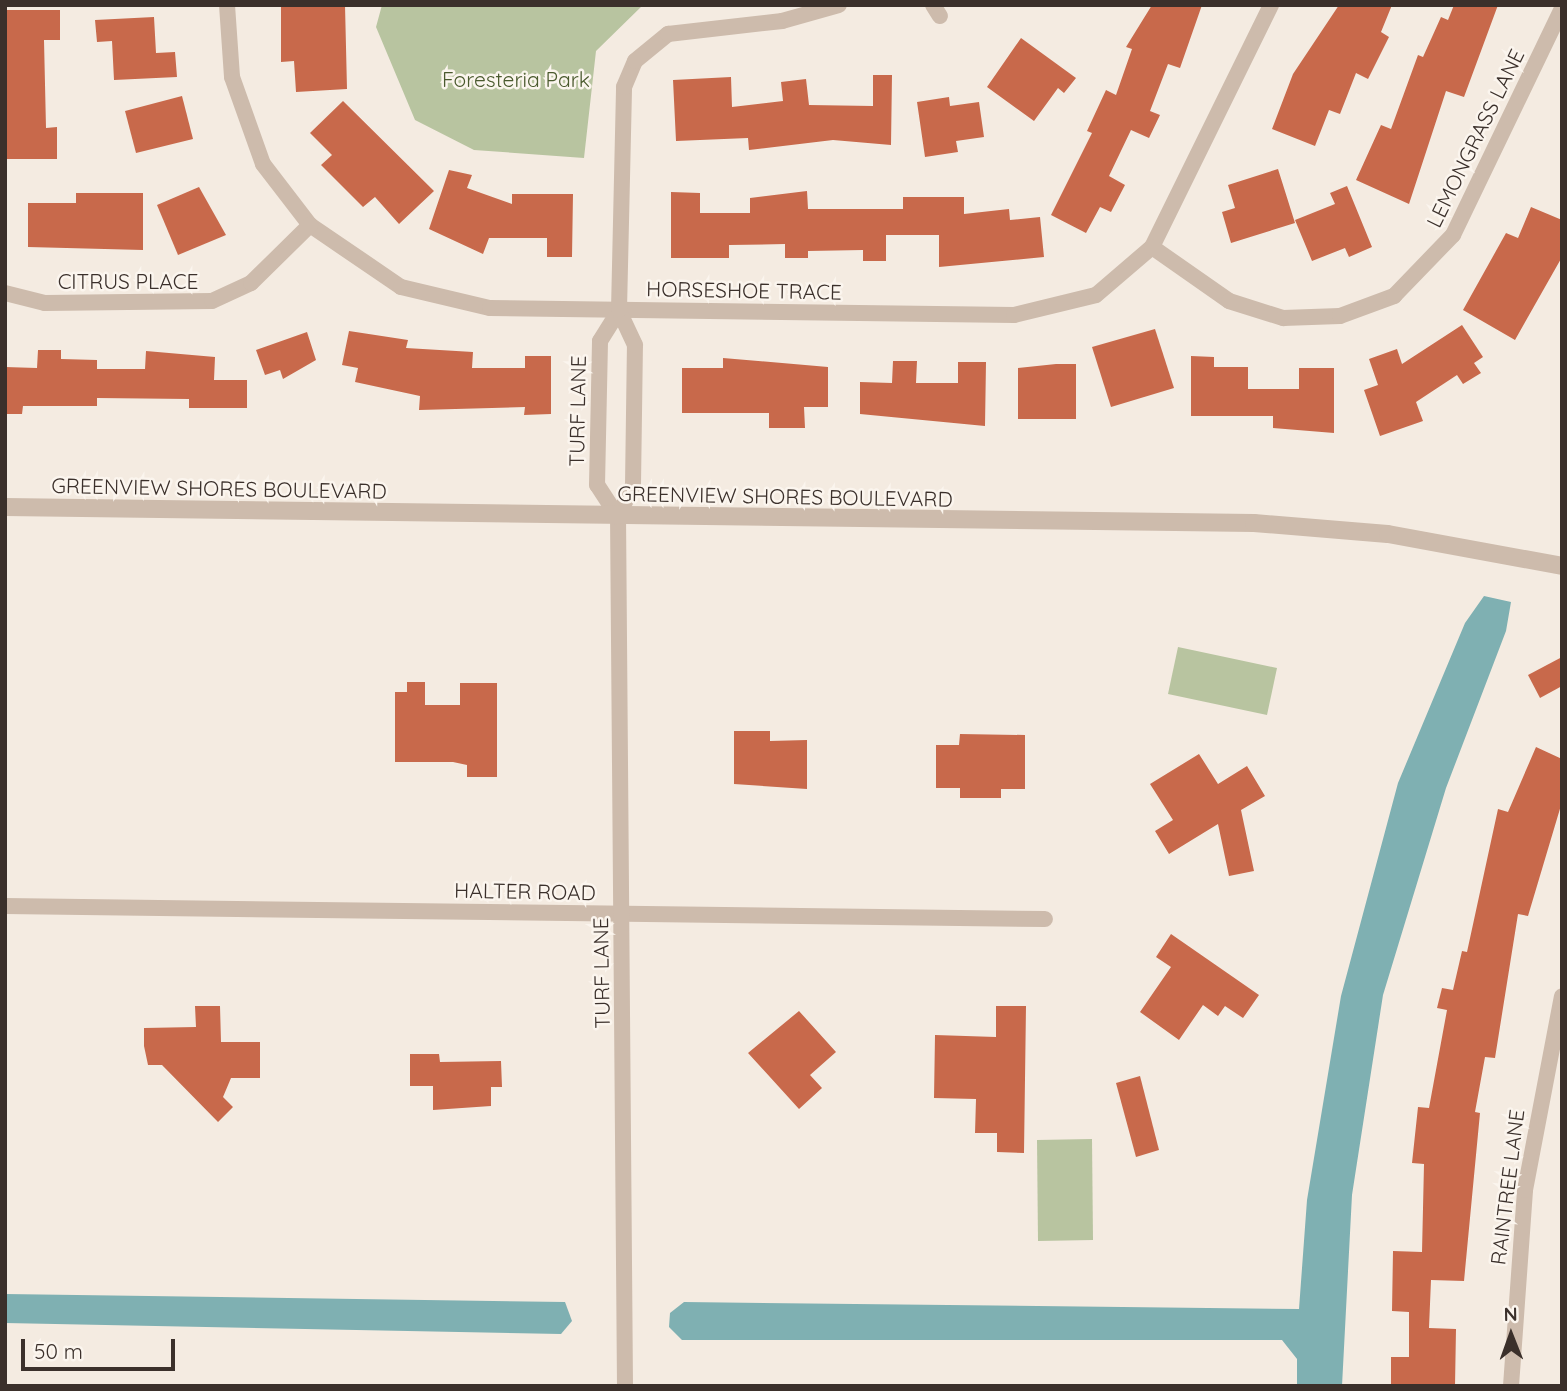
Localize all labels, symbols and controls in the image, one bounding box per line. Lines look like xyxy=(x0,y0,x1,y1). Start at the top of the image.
street label: LEMONGRASS LANE xyxy=(1421,45,1529,231)
park label: Foresteria Park xyxy=(442,66,590,92)
street label: CITRUS PLACE xyxy=(58,268,198,294)
street label: HORSESHOE TRACE xyxy=(646,276,842,304)
street label: TURF LANE xyxy=(563,355,591,467)
street label: GREENVIEW SHORES BOULEVARD xyxy=(51,472,387,504)
street label: GREENVIEW SHORES BOULEVARD xyxy=(617,480,953,512)
street label: HALTER ROAD xyxy=(454,877,596,905)
street label: TURF LANE xyxy=(587,917,615,1029)
street label: RAINTREE LANE xyxy=(1485,1108,1529,1266)
north arrow xyxy=(1476,1300,1546,1370)
text: N xyxy=(1503,1302,1518,1326)
scale bar xyxy=(24,1324,178,1368)
text: 50 m xyxy=(34,1338,83,1364)

